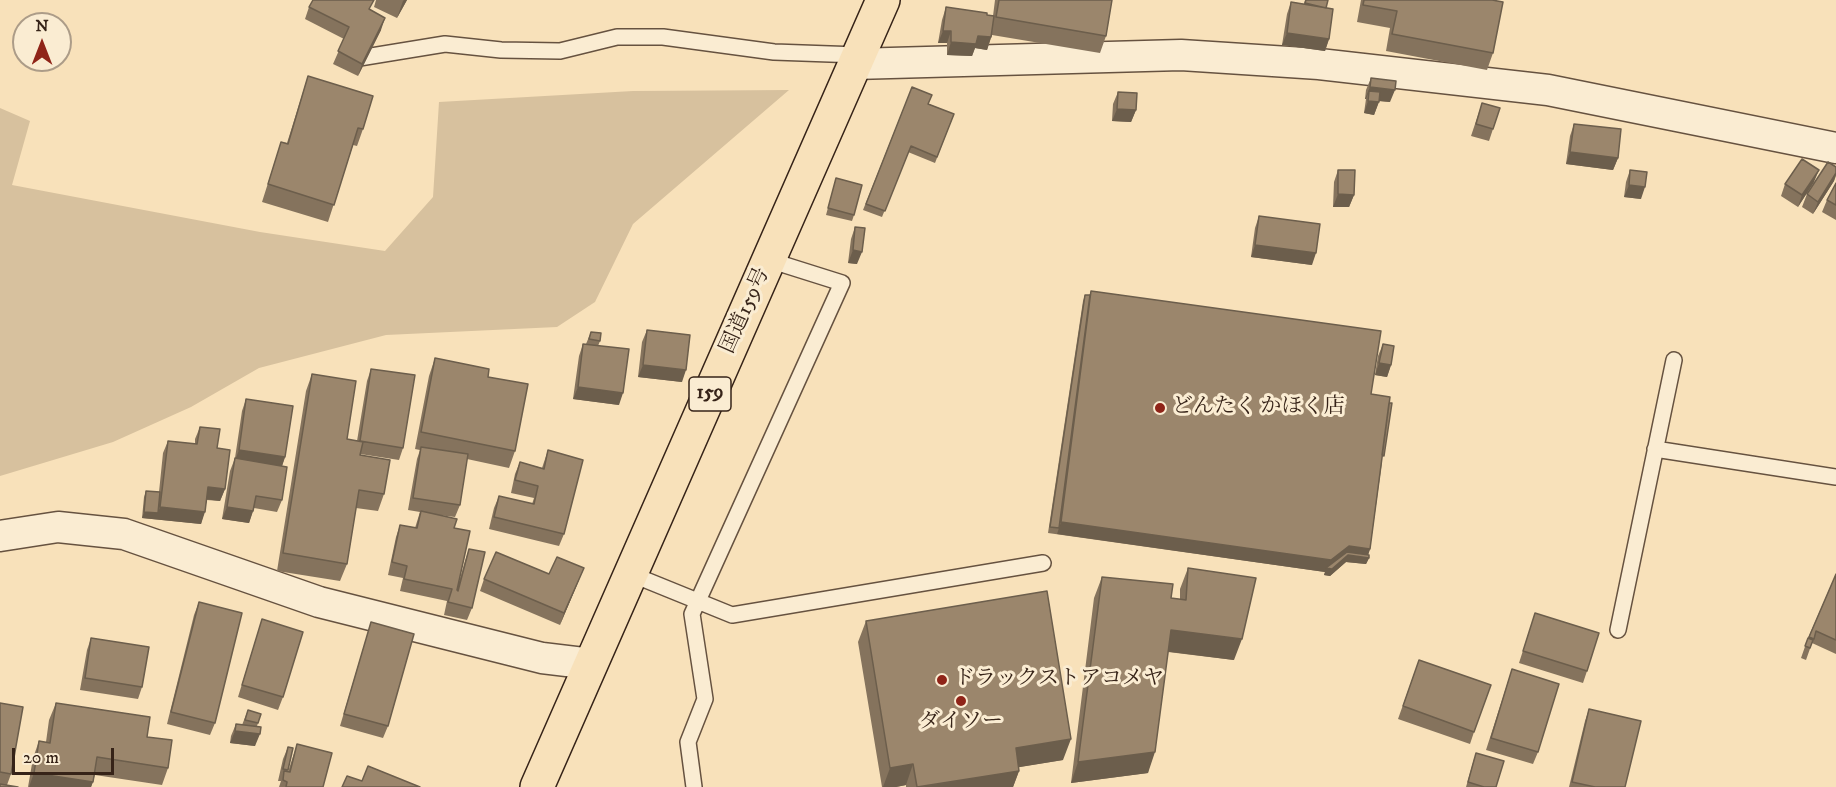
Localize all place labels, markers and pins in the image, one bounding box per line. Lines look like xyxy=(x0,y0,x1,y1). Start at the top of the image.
place label: どんたく かほく店 xyxy=(1172,395,1345,421)
marker: どんたく かほく店 xyxy=(1153,401,1167,415)
place label: ドラックストアコメヤ xyxy=(954,667,1164,693)
marker: ドラックストアコメヤ xyxy=(935,673,949,687)
marker: ダイソー xyxy=(954,694,968,708)
place label: ダイソー xyxy=(919,710,1003,736)

